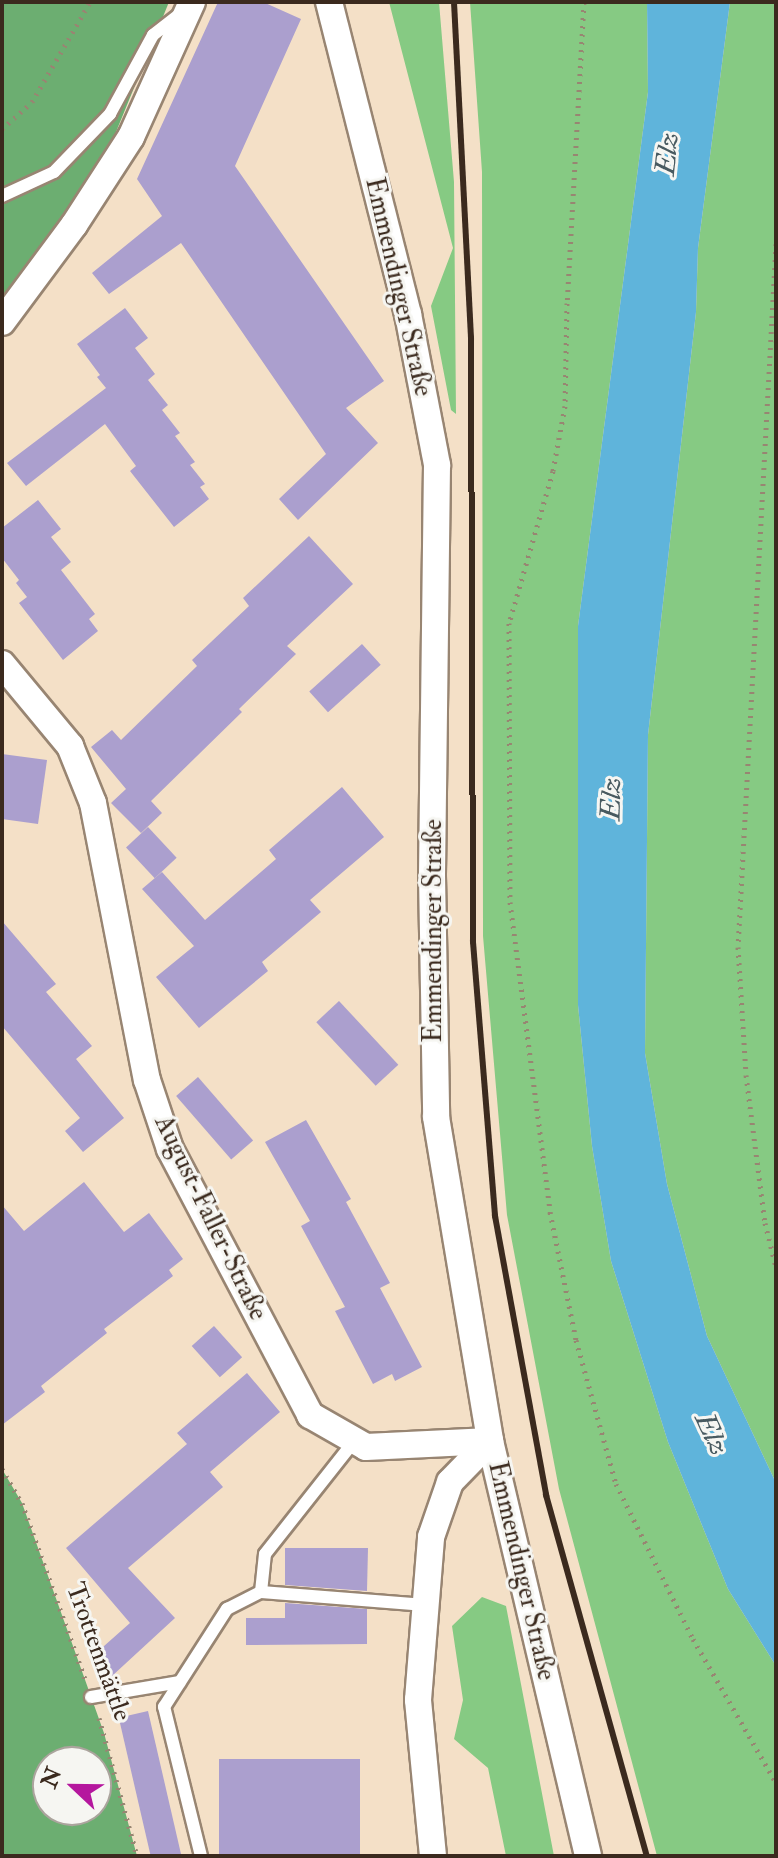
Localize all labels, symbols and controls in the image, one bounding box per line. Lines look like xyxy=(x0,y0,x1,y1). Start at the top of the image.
water label: Elz xyxy=(649,131,687,177)
street label: Emmendinger Straße xyxy=(358,175,438,399)
water label: Elz xyxy=(595,777,629,821)
street label: Emmendinger Straße xyxy=(418,819,450,1043)
street label: August-Faller-Straße xyxy=(147,1111,273,1325)
water label: Elz xyxy=(687,1408,735,1460)
street label: Emmendinger Straße xyxy=(481,1459,561,1683)
street label: Trottenmättle xyxy=(59,1579,137,1725)
north arrow xyxy=(32,1746,112,1826)
text: N xyxy=(35,1763,68,1792)

